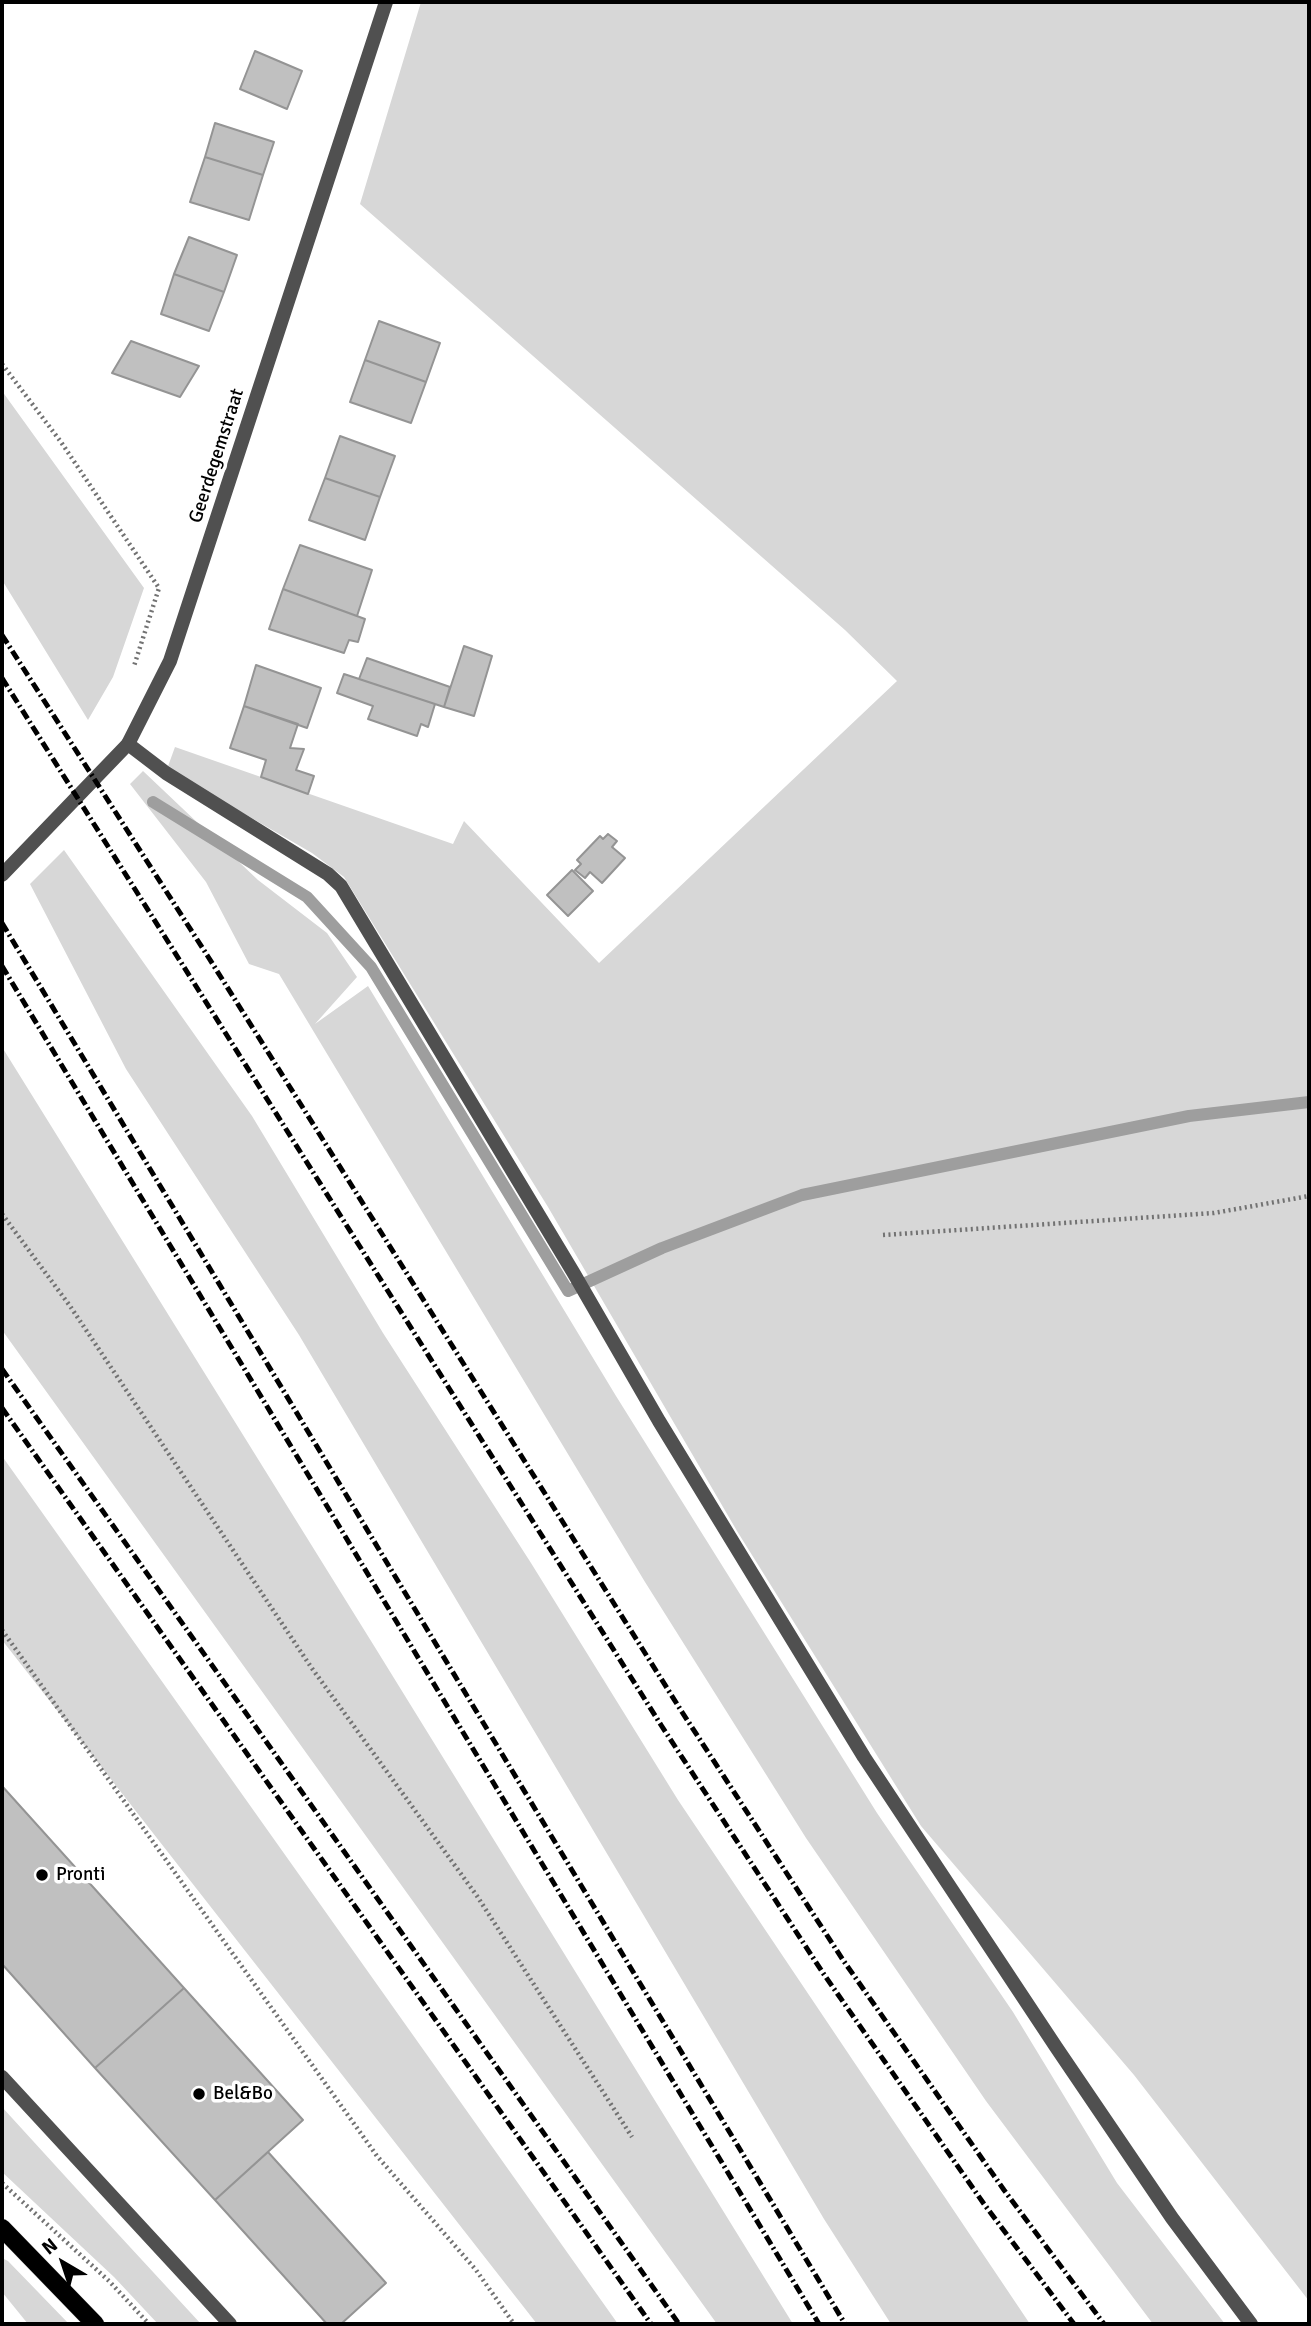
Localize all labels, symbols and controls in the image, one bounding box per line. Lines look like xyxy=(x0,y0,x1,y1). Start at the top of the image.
street label: Geerdegemstraat xyxy=(185,386,249,526)
place label: Pronti xyxy=(56,1864,105,1886)
marker: Pronti xyxy=(34,1867,50,1883)
place label: Bel&Bo xyxy=(213,2083,273,2105)
marker: Bel&Bo xyxy=(191,2086,207,2102)
north arrow xyxy=(28,2228,98,2298)
text: N xyxy=(37,2233,62,2260)

